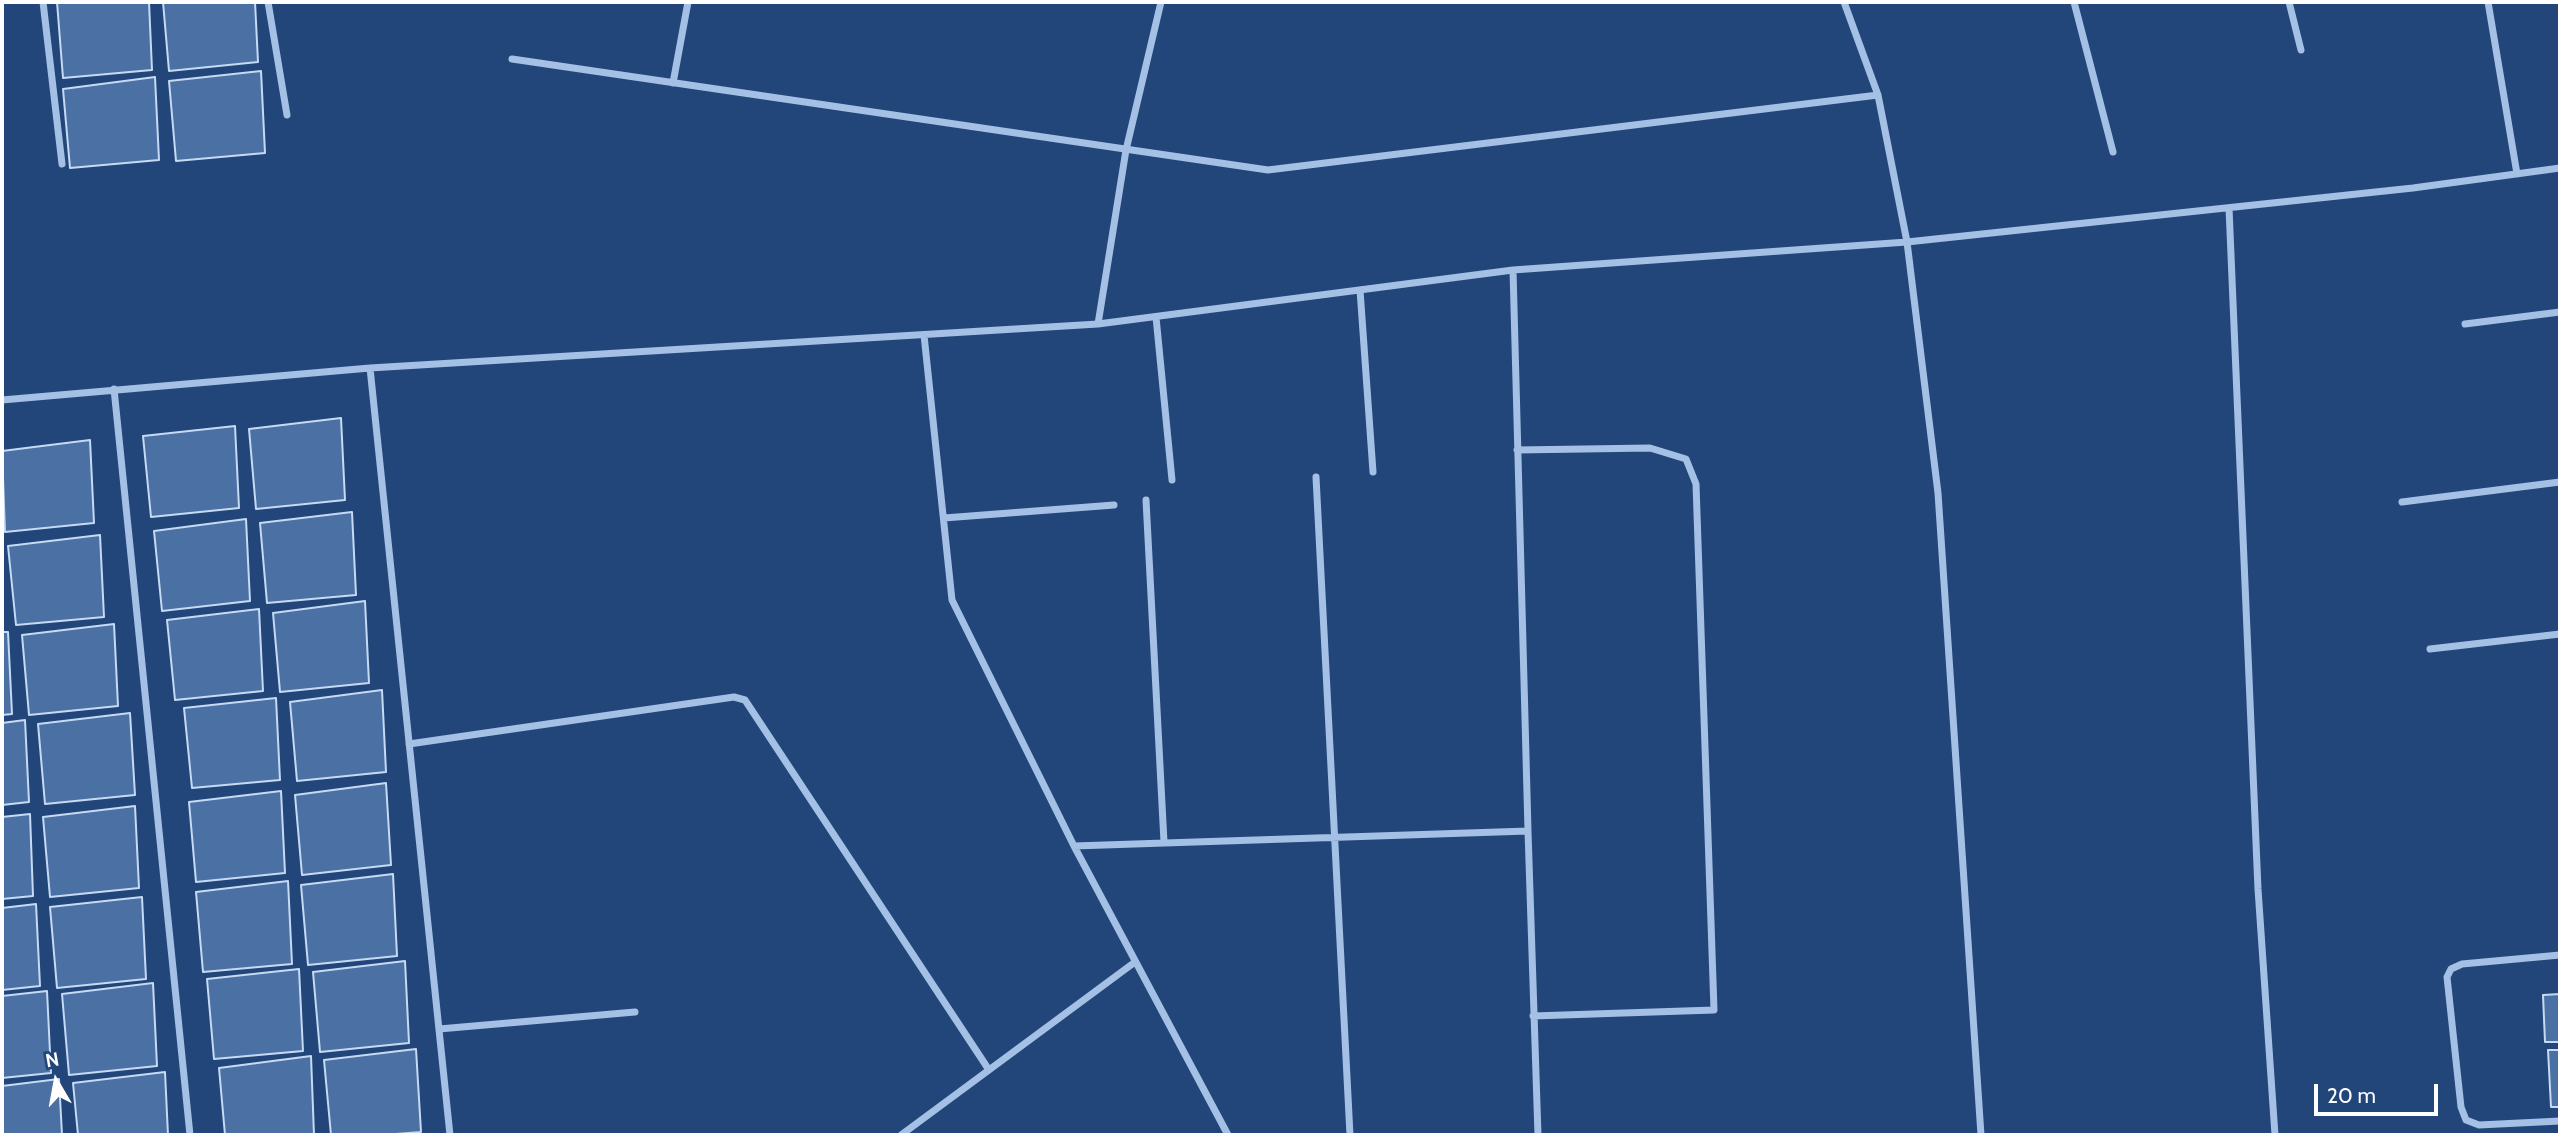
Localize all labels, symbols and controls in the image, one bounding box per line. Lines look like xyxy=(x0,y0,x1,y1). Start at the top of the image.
north arrow xyxy=(21,1046,91,1116)
text: N xyxy=(44,1047,61,1072)
scale bar xyxy=(2317,1070,2441,1114)
text: 20 m xyxy=(2327,1083,2376,1108)

